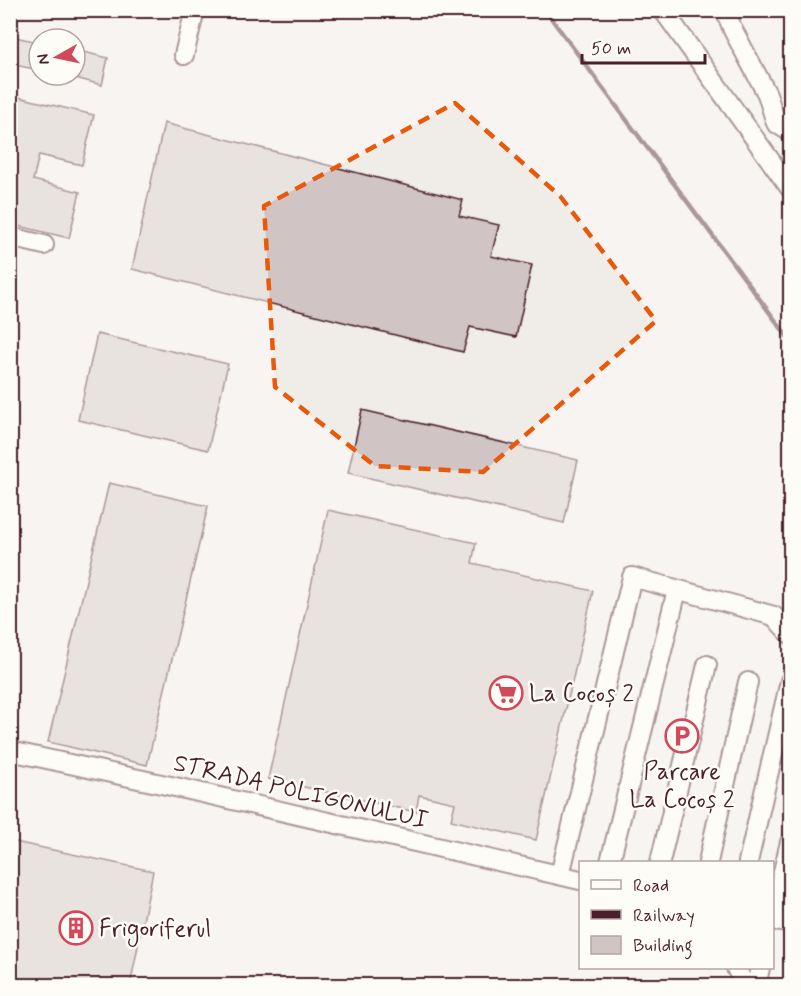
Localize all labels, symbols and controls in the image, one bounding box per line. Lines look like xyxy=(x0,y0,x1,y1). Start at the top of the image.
north arrow xyxy=(27,27,87,87)
scale bar xyxy=(582,27,705,65)
text: 50 m xyxy=(591,37,631,61)
text: N xyxy=(32,52,55,66)
supermarket icon: La Cocoș 2 xyxy=(488,675,524,711)
place label: La Cocoș 2 xyxy=(529,679,634,710)
parking icon: Parcare La Cocoș 2 xyxy=(664,718,700,754)
street label: STRADA POLIGONULUI xyxy=(170,748,431,837)
place label: Parcare La Cocoș 2 xyxy=(630,757,735,816)
legend xyxy=(579,861,774,969)
text: Road xyxy=(633,874,669,898)
text: Railway xyxy=(633,904,695,928)
building icon: Frigoriferul xyxy=(58,910,94,946)
place label: Frigoriferul xyxy=(99,914,211,947)
text: Building xyxy=(633,934,693,960)

